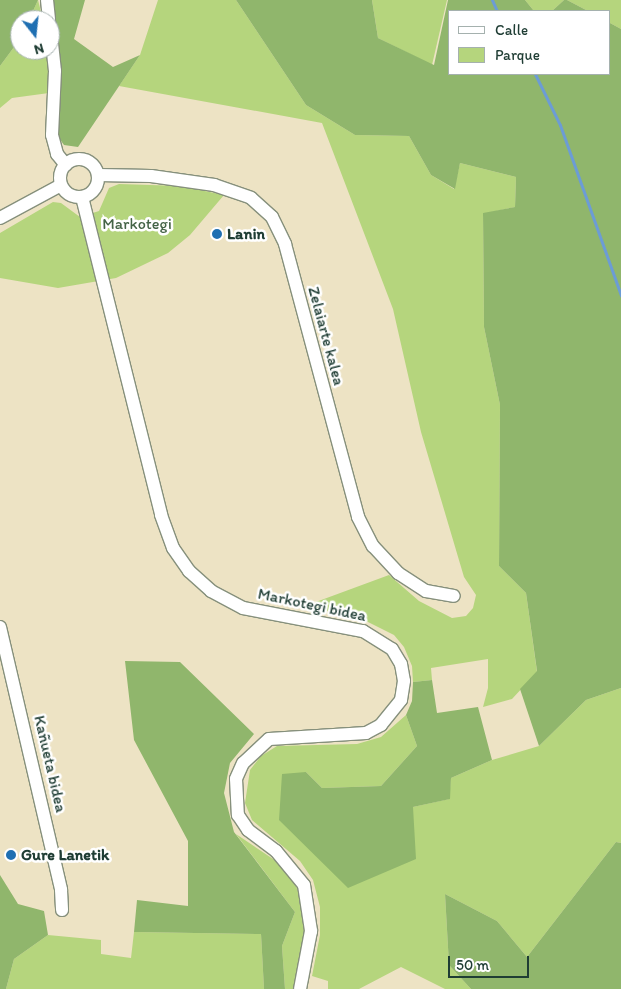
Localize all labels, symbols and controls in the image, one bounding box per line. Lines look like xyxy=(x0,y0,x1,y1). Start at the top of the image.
north arrow xyxy=(10,10,60,60)
legend xyxy=(448,10,611,75)
text: Calle xyxy=(495,21,528,39)
text: N xyxy=(32,39,46,58)
text: Parque xyxy=(495,46,540,64)
park label: Markotegi xyxy=(102,214,172,234)
place label: Lanin xyxy=(227,224,265,244)
marker: Lanin xyxy=(211,228,223,240)
street label: Zelaiarte kalea xyxy=(304,284,348,388)
street label: Markotegi bidea xyxy=(256,584,368,626)
street label: Kañueta bidea xyxy=(30,714,70,814)
place label: Gure Lanetik xyxy=(21,845,110,865)
marker: Gure Lanetik xyxy=(5,849,17,861)
scale bar xyxy=(451,946,532,978)
text: 50 m xyxy=(456,956,489,974)

